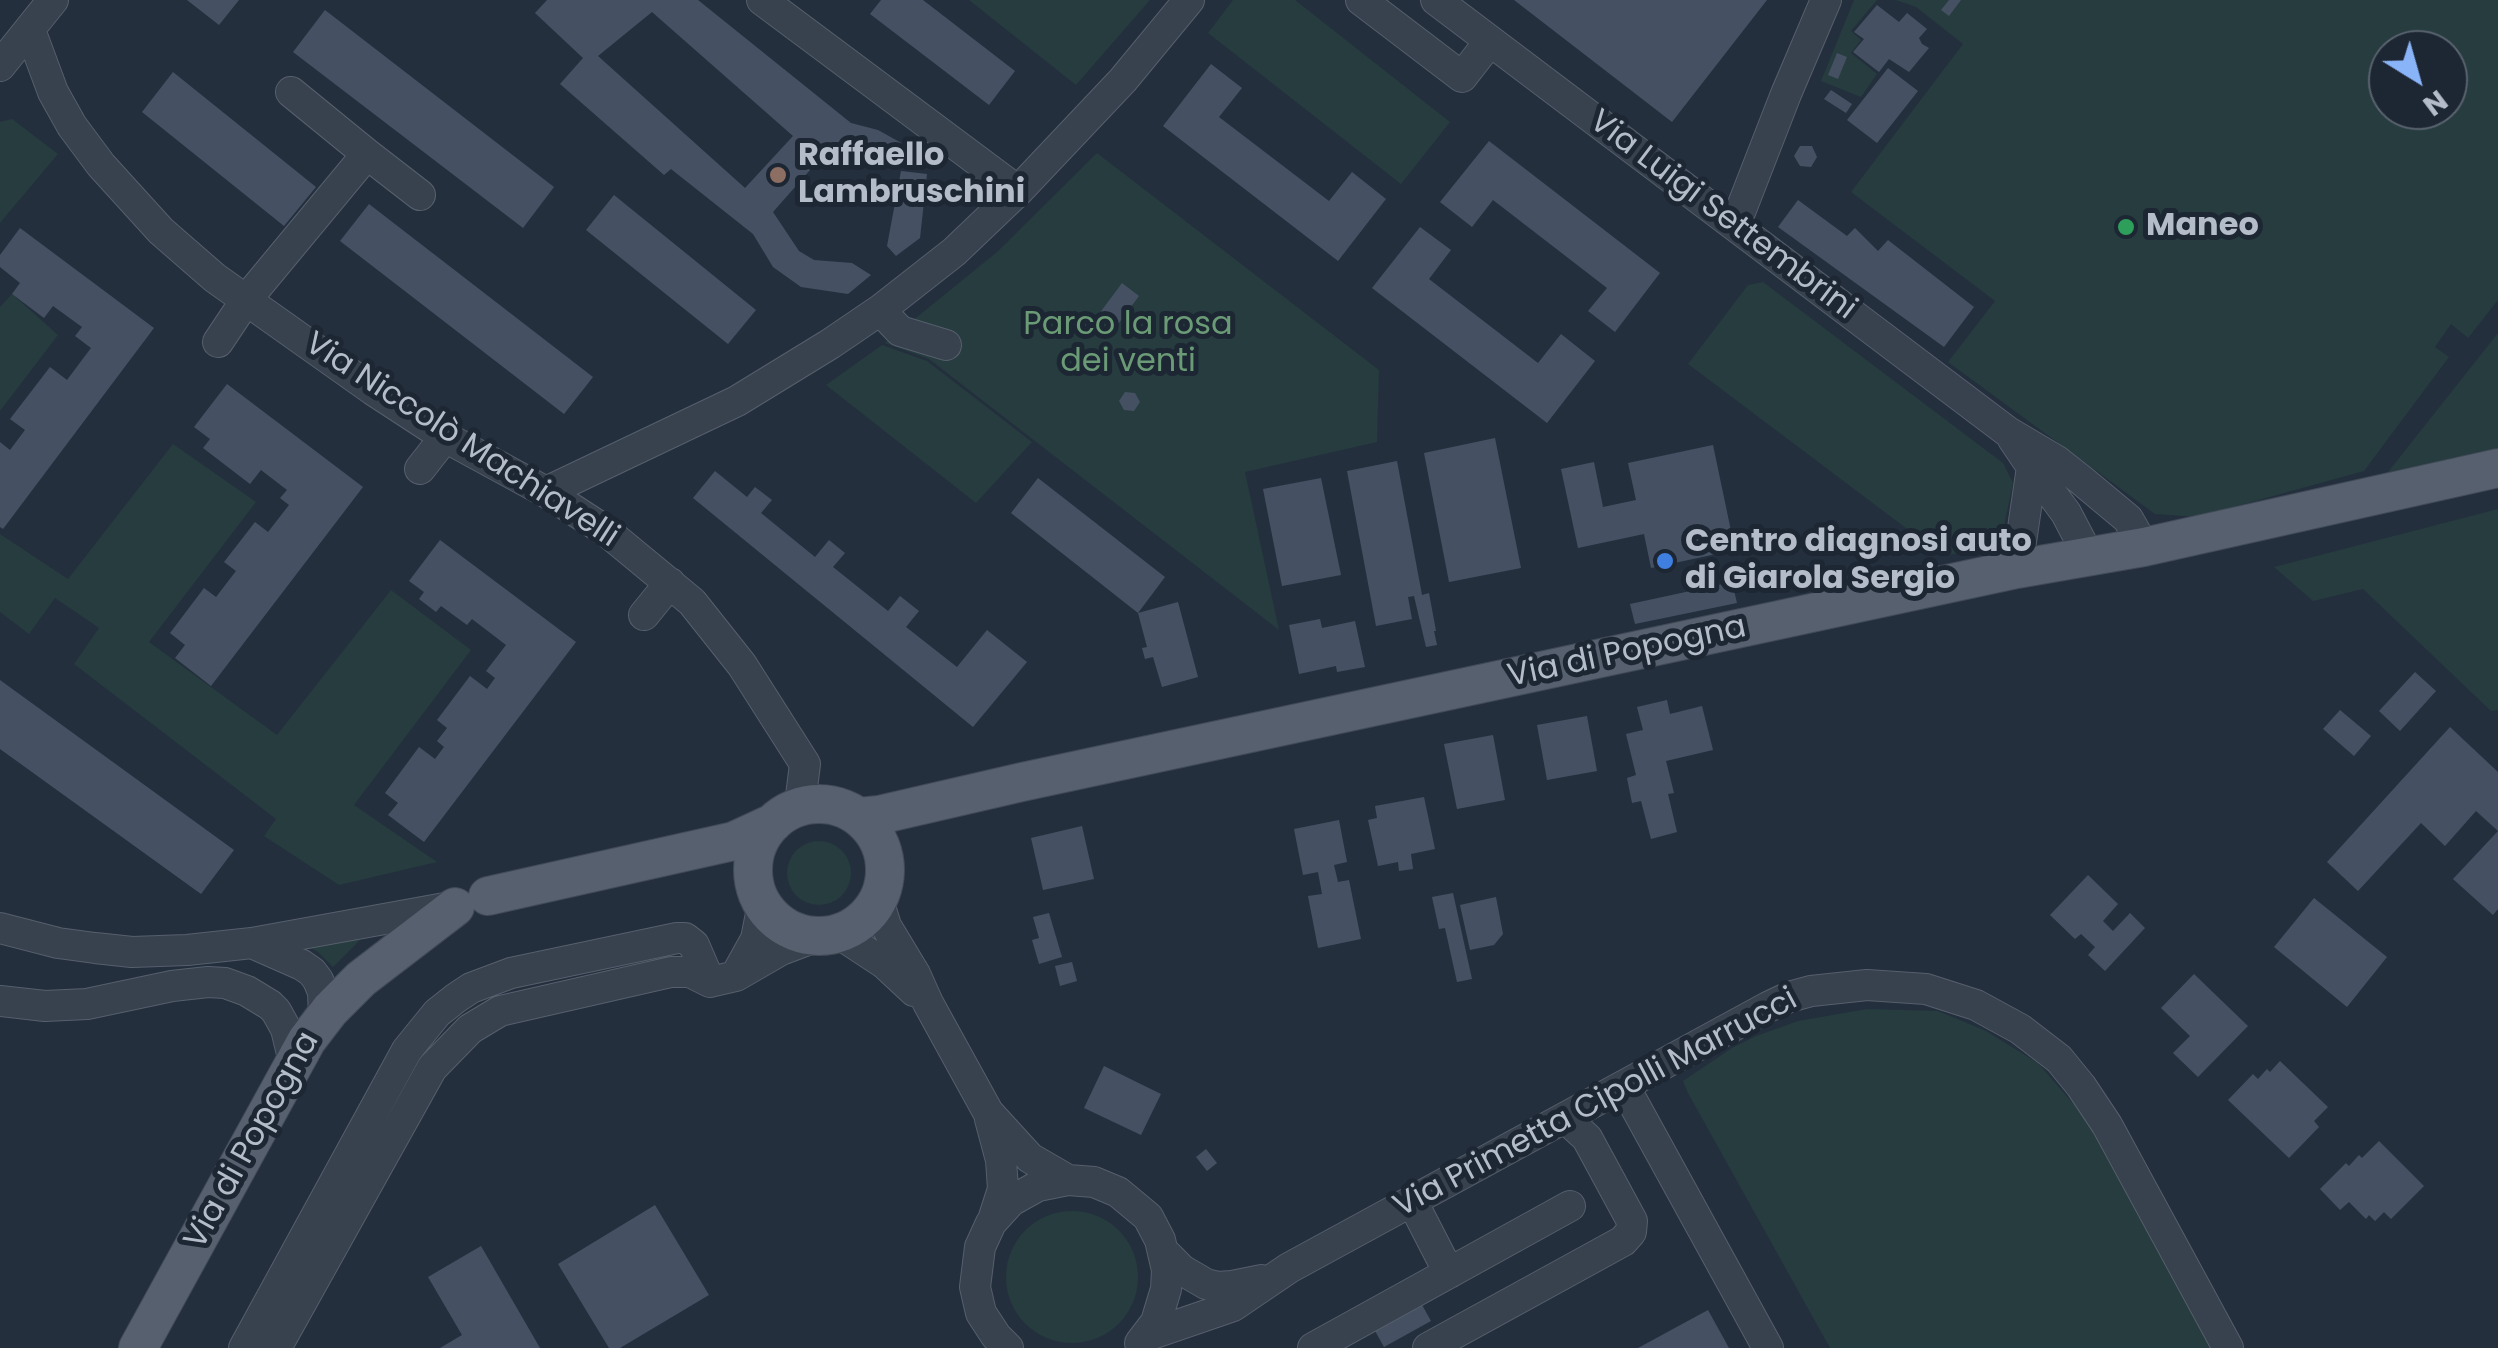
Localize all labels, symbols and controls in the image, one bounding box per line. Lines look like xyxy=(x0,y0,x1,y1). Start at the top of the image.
north arrow xyxy=(2368,30,2468,130)
text: N xyxy=(2415,81,2455,125)
street label: Via Luigi Settembrini xyxy=(1581,103,1863,329)
place label: Raffaello Lambruschini xyxy=(798,138,1025,213)
marker: Raffaello Lambruschini xyxy=(767,164,789,186)
place label: Maneo xyxy=(2146,208,2259,246)
marker: Maneo xyxy=(2115,216,2137,238)
park label: Parco la rosa dei venti xyxy=(1023,307,1233,382)
street label: Via Niccolò Machiavelli xyxy=(297,325,625,557)
place label: Centro diagnosi auto di Giarola Sergio xyxy=(1685,524,2032,599)
marker: Centro diagnosi auto di Giarola Sergio xyxy=(1654,550,1676,572)
street label: Via di Popogna xyxy=(1504,609,1750,697)
street label: Via Primetta Cipolli Marrucci xyxy=(1388,981,1804,1227)
street label: Via di Popogna xyxy=(177,1026,329,1256)

